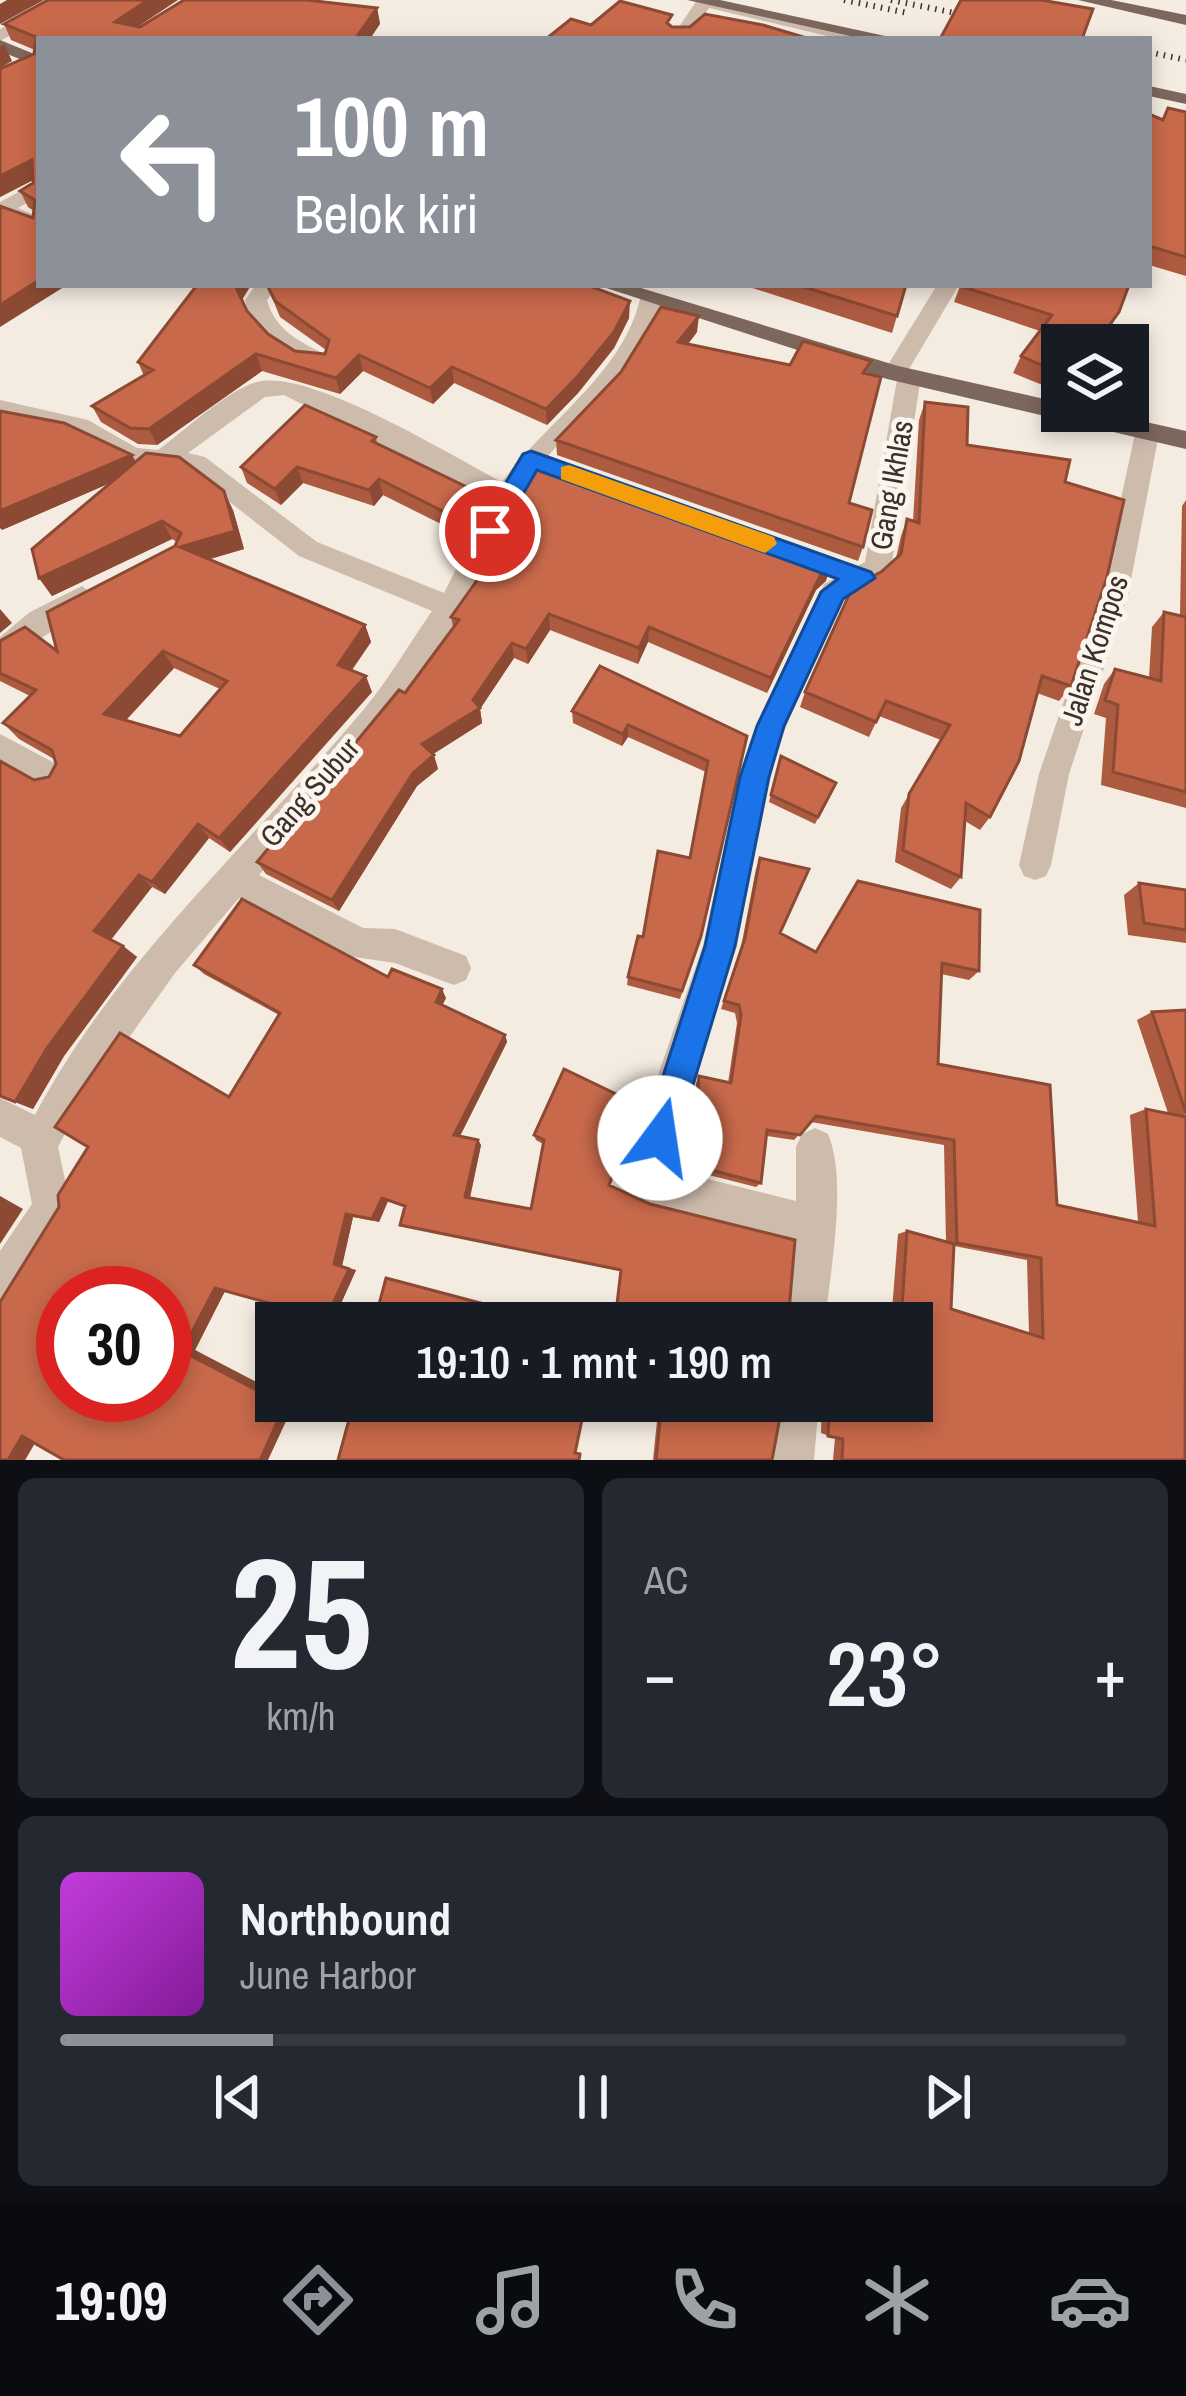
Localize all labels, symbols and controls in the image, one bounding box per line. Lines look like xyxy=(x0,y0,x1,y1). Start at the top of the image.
text: 100 m xyxy=(294,69,489,182)
icon: left xyxy=(96,84,252,240)
text: Belok kiri xyxy=(294,177,479,250)
map controls xyxy=(1041,324,1149,432)
button: layers xyxy=(1041,324,1149,432)
street label: Gang Ikhlas xyxy=(860,417,922,553)
pin xyxy=(439,480,541,582)
icon: arrive xyxy=(457,498,523,564)
street label: Jalan Kompos xyxy=(1051,570,1137,730)
street label: Gang Subur xyxy=(250,728,368,855)
position arrow xyxy=(597,1075,723,1201)
speed limit sign: 30 xyxy=(36,1266,192,1422)
text: 19:10 · 1 mnt · 190 m xyxy=(416,1331,772,1392)
text: 25 xyxy=(230,1507,372,1717)
text: AC xyxy=(644,1554,688,1606)
text: 23° xyxy=(826,1613,944,1734)
text: − xyxy=(644,1629,676,1718)
text: + xyxy=(1094,1629,1126,1718)
text: km/h xyxy=(266,1690,336,1742)
text: Northbound xyxy=(240,1888,451,1949)
text: June Harbor xyxy=(240,1949,416,2001)
icon: previous xyxy=(205,2064,271,2130)
icon: pause xyxy=(560,2064,626,2130)
icon: next xyxy=(915,2064,981,2130)
icon: directions xyxy=(276,2258,360,2342)
icon: music xyxy=(469,2258,553,2342)
icon: phone xyxy=(662,2258,746,2342)
icon: climate xyxy=(855,2258,939,2342)
icon: car xyxy=(1048,2258,1132,2342)
text: 19:09 xyxy=(54,2264,168,2337)

